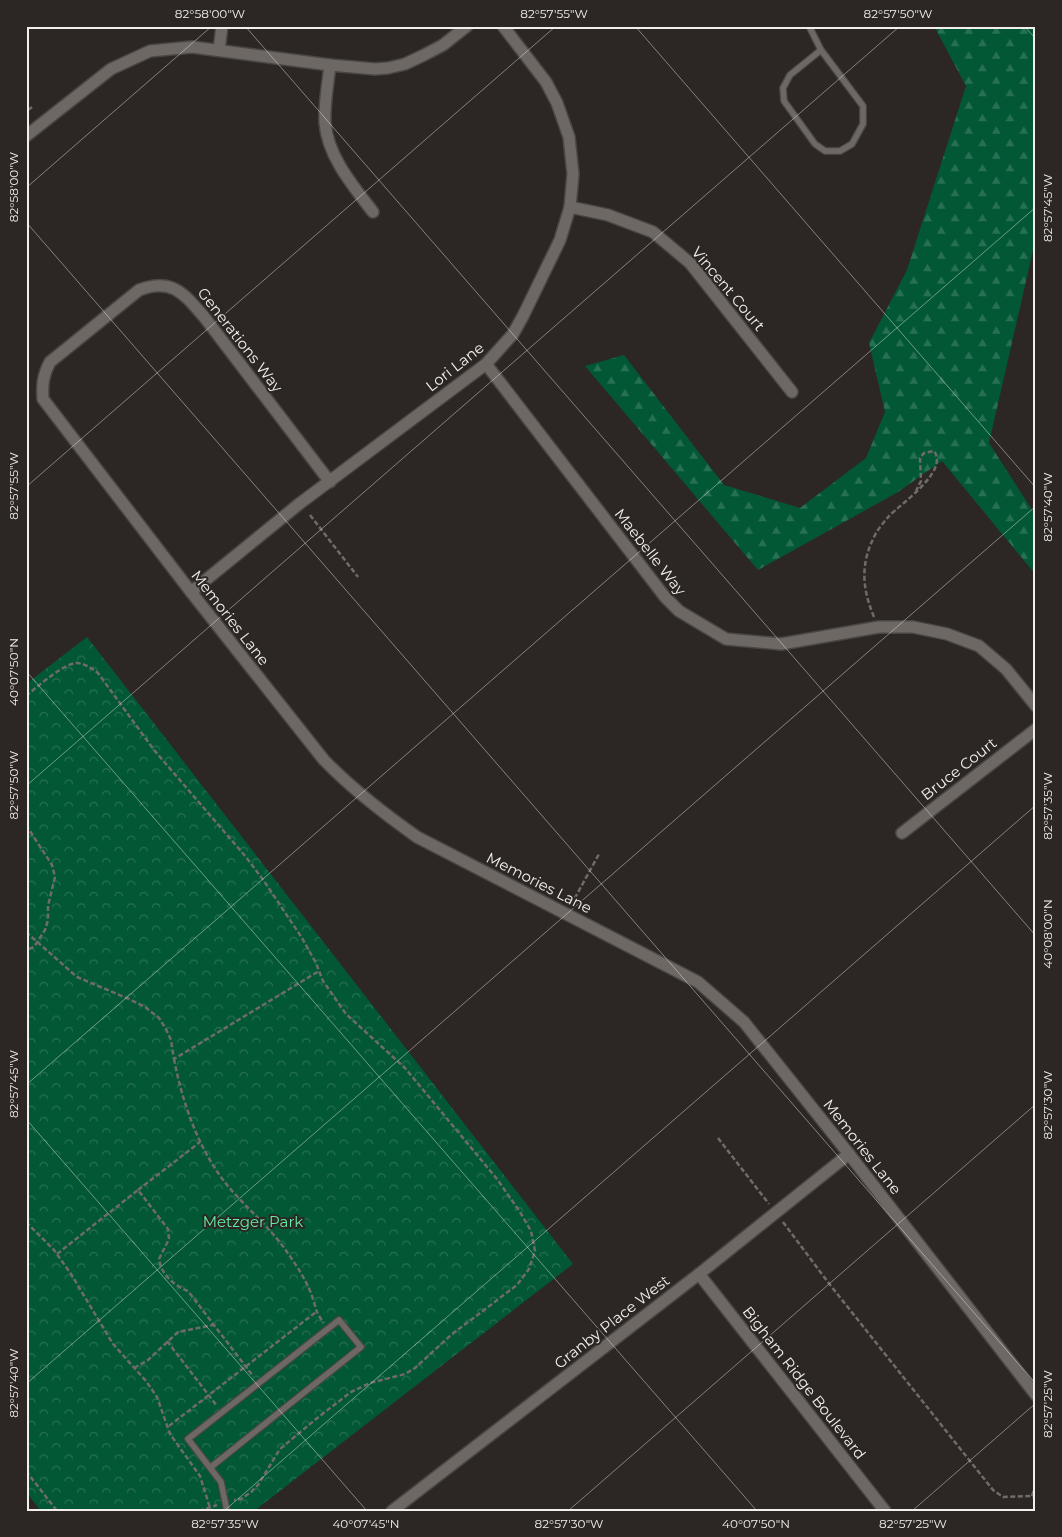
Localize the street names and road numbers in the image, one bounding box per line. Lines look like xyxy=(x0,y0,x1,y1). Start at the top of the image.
street label: Vincent Court xyxy=(688,243,769,335)
street label: Generations Way xyxy=(194,284,288,396)
street label: Lori Lane xyxy=(422,338,488,395)
street label: Maebelle Way xyxy=(611,504,691,600)
street label: Memories Lane xyxy=(187,566,274,669)
street label: Bruce Court xyxy=(917,733,1000,804)
street label: Memories Lane xyxy=(483,848,595,917)
street label: Memories Lane xyxy=(819,1095,906,1198)
street label: Granby Place West xyxy=(550,1271,673,1373)
street label: Bigham Ridge Boulevard xyxy=(739,1302,870,1463)

